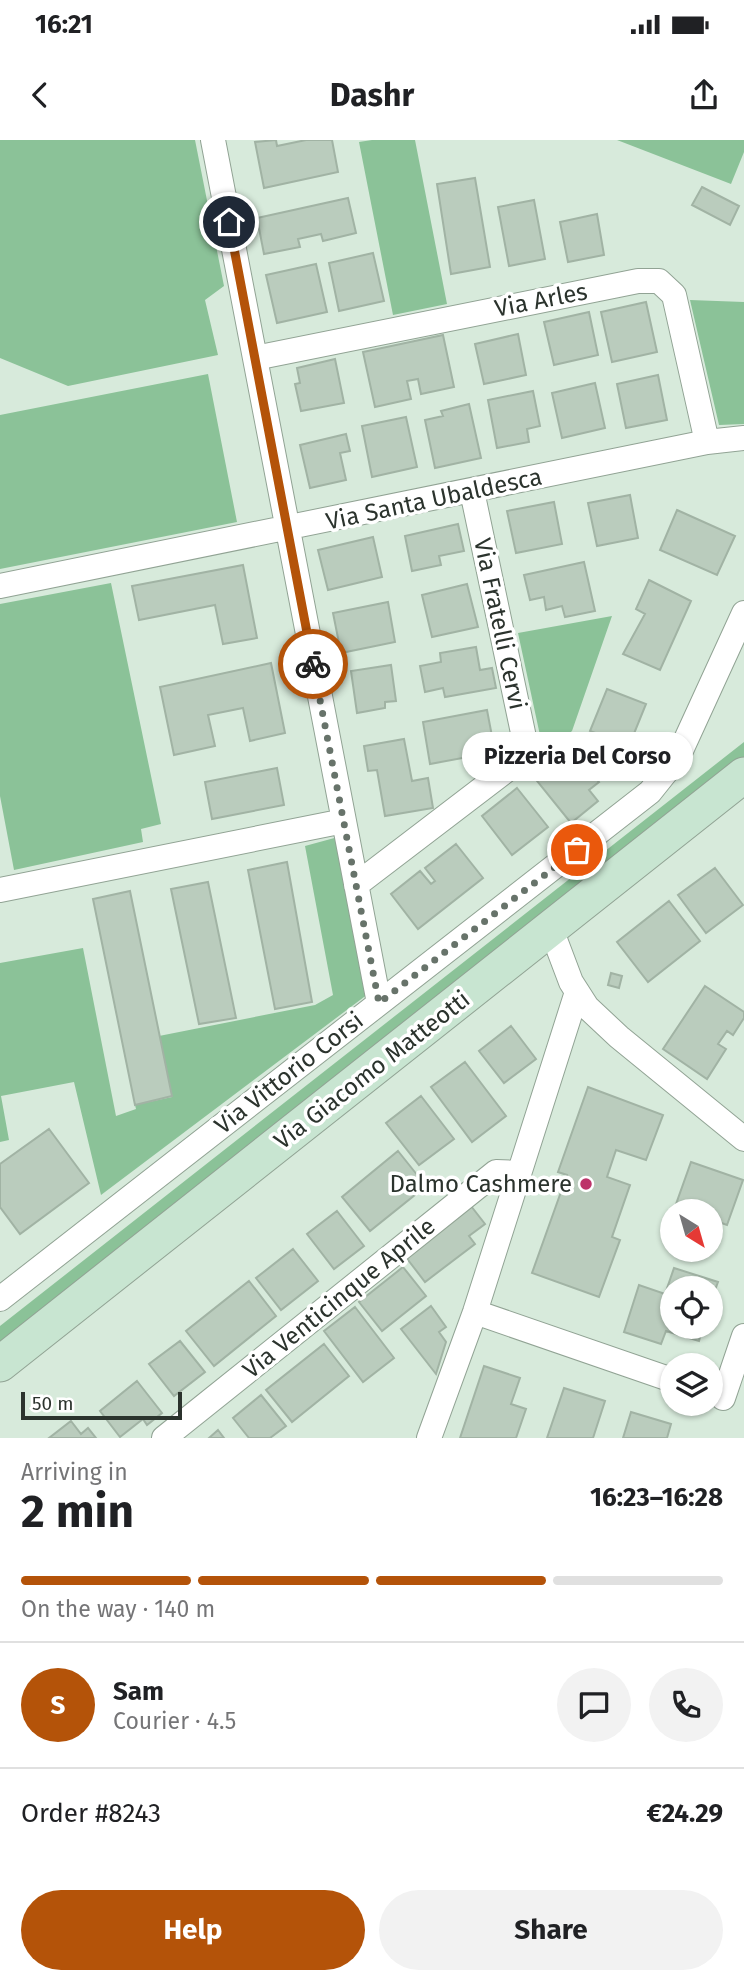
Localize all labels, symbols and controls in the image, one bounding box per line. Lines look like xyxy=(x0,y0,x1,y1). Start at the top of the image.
text: 16:21 xyxy=(35,9,93,40)
icon: back xyxy=(21,76,59,114)
text: Dashr xyxy=(330,76,414,114)
icon: share xyxy=(685,76,723,114)
pin xyxy=(199,192,259,252)
icon: home xyxy=(210,203,248,241)
street label: Via Arles xyxy=(492,277,590,323)
street label: Via Santa Ubaldesca xyxy=(323,462,545,536)
street label: Via Fratelli Cervi xyxy=(468,536,532,712)
courier xyxy=(278,629,348,699)
icon: bike xyxy=(294,645,332,683)
callout: Pizzeria Del Corso xyxy=(462,731,692,780)
text: Pizzeria Del Corso xyxy=(484,742,671,770)
pin xyxy=(547,820,607,880)
icon: bag xyxy=(558,831,596,869)
street label: Via Giacomo Matteotti xyxy=(269,985,475,1155)
street label: Via Vittorio Corsi xyxy=(209,1006,369,1140)
place label: Dalmo Cashmere xyxy=(389,1170,572,1198)
marker: Dalmo Cashmere xyxy=(578,1176,594,1192)
north arrow xyxy=(660,1199,723,1262)
map controls xyxy=(660,1199,723,1416)
street label: Via Venticinque Aprile xyxy=(237,1212,441,1384)
button: locate xyxy=(660,1276,723,1339)
button: layers xyxy=(660,1353,723,1416)
scale bar xyxy=(21,1389,182,1421)
text: 50 m xyxy=(32,1392,73,1415)
text: Arriving in xyxy=(21,1458,128,1486)
text: 16:23–16:28 xyxy=(590,1482,723,1513)
text: 2 min xyxy=(21,1484,134,1539)
text: On the way · 140 m xyxy=(21,1595,215,1623)
button: chat xyxy=(557,1668,631,1742)
button: phone xyxy=(649,1668,723,1742)
text: Sam xyxy=(113,1676,164,1707)
text: S xyxy=(51,1690,65,1721)
text: Courier · 4.5 xyxy=(113,1707,236,1735)
text: Order #8243 xyxy=(21,1798,161,1829)
text: €24.29 xyxy=(647,1798,723,1829)
button: Help xyxy=(21,1890,365,1970)
button: Share xyxy=(379,1890,723,1970)

